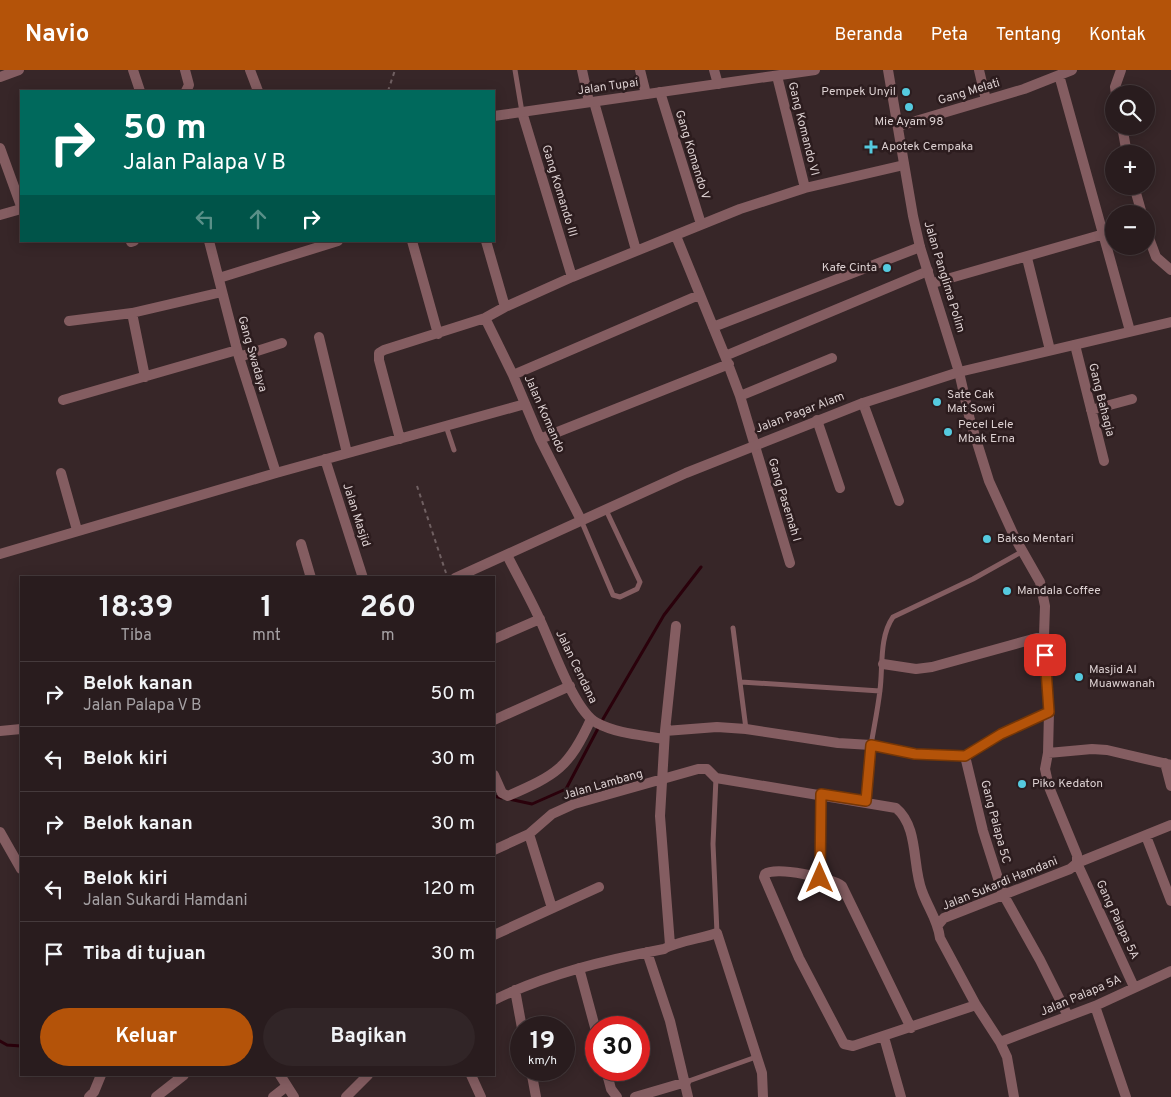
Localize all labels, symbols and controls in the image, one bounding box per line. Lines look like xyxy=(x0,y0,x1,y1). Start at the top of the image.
text: Navio xyxy=(25,20,89,50)
text: Beranda xyxy=(834,24,903,47)
text: Peta xyxy=(931,24,968,47)
text: Tentang xyxy=(996,24,1061,47)
text: Kontak xyxy=(1089,24,1146,47)
street label: Jalan Tupai xyxy=(577,75,639,99)
street label: Gang Melati xyxy=(936,75,1002,109)
street label: Gang Komando VI xyxy=(784,80,822,178)
place label: Pempek Unyil xyxy=(821,84,896,100)
map controls xyxy=(1105,85,1155,255)
button: search xyxy=(1105,85,1155,135)
marker: Pempek Unyil xyxy=(900,86,912,98)
marker: Mie Ayam 98 xyxy=(903,101,915,113)
text: 50 m xyxy=(123,107,207,151)
street label: Gang Komando V xyxy=(671,108,713,202)
icon: right xyxy=(40,110,105,175)
place label: Mie Ayam 98 xyxy=(874,114,944,130)
place label: Apotek Cempaka xyxy=(881,139,973,155)
marker: Apotek Cempaka xyxy=(865,141,877,153)
street label: Gang Komando III xyxy=(537,143,581,239)
button: + xyxy=(1105,145,1155,195)
text: Jalan Palapa V B xyxy=(123,150,286,177)
icon: left xyxy=(191,205,219,233)
icon: ahead xyxy=(244,205,272,233)
icon: right xyxy=(297,205,325,233)
button: − xyxy=(1105,205,1155,255)
street label: Jalan Panglima Polim xyxy=(919,219,969,335)
place label: Kafe Cinta xyxy=(822,260,877,276)
marker: Kafe Cinta xyxy=(881,262,893,274)
street label: Gang Swadaya xyxy=(234,314,270,394)
street label: Gang Bahagia xyxy=(1084,362,1118,438)
street label: Jalan Komando xyxy=(520,373,568,456)
place label: Sate Cak Mat Sowi xyxy=(947,387,995,417)
street label: Jalan Pagar Alam xyxy=(753,389,847,437)
marker: Sate Cak Mat Sowi xyxy=(931,396,943,408)
place label: Pecel Lele Mbak Erna xyxy=(958,417,1015,447)
marker: Pecel Lele Mbak Erna xyxy=(942,426,954,438)
street label: Gang Pasemah I xyxy=(764,456,804,544)
street label: Jalan Masjid xyxy=(338,481,374,549)
place label: Bakso Mentari xyxy=(997,531,1074,547)
marker: Bakso Mentari xyxy=(981,533,993,545)
place label: Mandala Coffee xyxy=(1017,583,1101,599)
marker: Mandala Coffee xyxy=(1001,585,1013,597)
text: 18:39 xyxy=(99,590,173,627)
text: 1 xyxy=(261,590,273,627)
text: 260 xyxy=(360,590,416,627)
text: Tiba xyxy=(121,626,152,646)
text: mnt xyxy=(252,626,281,646)
text: m xyxy=(381,626,395,646)
street label: Jalan Cendana xyxy=(551,628,601,706)
pin xyxy=(1024,634,1066,676)
icon: arrive xyxy=(1031,641,1059,669)
place label: Masjid Al Muawwanah xyxy=(1089,662,1155,692)
marker: Masjid Al Muawwanah xyxy=(1073,671,1085,683)
text: Belok kanan xyxy=(83,672,193,696)
icon: right xyxy=(40,680,68,708)
text: 50 m xyxy=(430,682,475,706)
text: Jalan Palapa V B xyxy=(83,696,202,716)
icon: left xyxy=(40,745,68,773)
text: Belok kiri xyxy=(83,747,168,771)
text: 30 m xyxy=(431,747,475,771)
street label: Jalan Lambang xyxy=(561,766,645,804)
place label: Piko Kedaton xyxy=(1032,776,1103,792)
marker: Piko Kedaton xyxy=(1016,778,1028,790)
street label: Gang Palapa 5C xyxy=(976,779,1014,866)
icon: right xyxy=(40,810,68,838)
text: Belok kanan xyxy=(83,812,193,836)
text: 30 m xyxy=(431,812,475,836)
position arrow xyxy=(793,851,845,903)
street label: Jalan Sukardi Hamdani xyxy=(940,853,1060,915)
text: Belok kiri xyxy=(83,867,168,891)
icon: left xyxy=(40,875,68,903)
text: 120 m xyxy=(424,877,475,901)
street label: Gang Palapa 5A xyxy=(1092,878,1142,962)
text: Jalan Sukardi Hamdani xyxy=(83,891,248,911)
icon: arrive xyxy=(40,940,68,968)
text: Tiba di tujuan xyxy=(83,942,206,966)
text: 30 m xyxy=(431,942,475,966)
street label: Jalan Palapa 5A xyxy=(1038,972,1124,1020)
button: Keluar xyxy=(40,1008,253,1066)
button: Bagikan xyxy=(263,1008,475,1066)
speed limit sign: 30 xyxy=(585,1016,650,1081)
text: 19 xyxy=(530,1026,555,1058)
text: km/h xyxy=(528,1053,557,1069)

